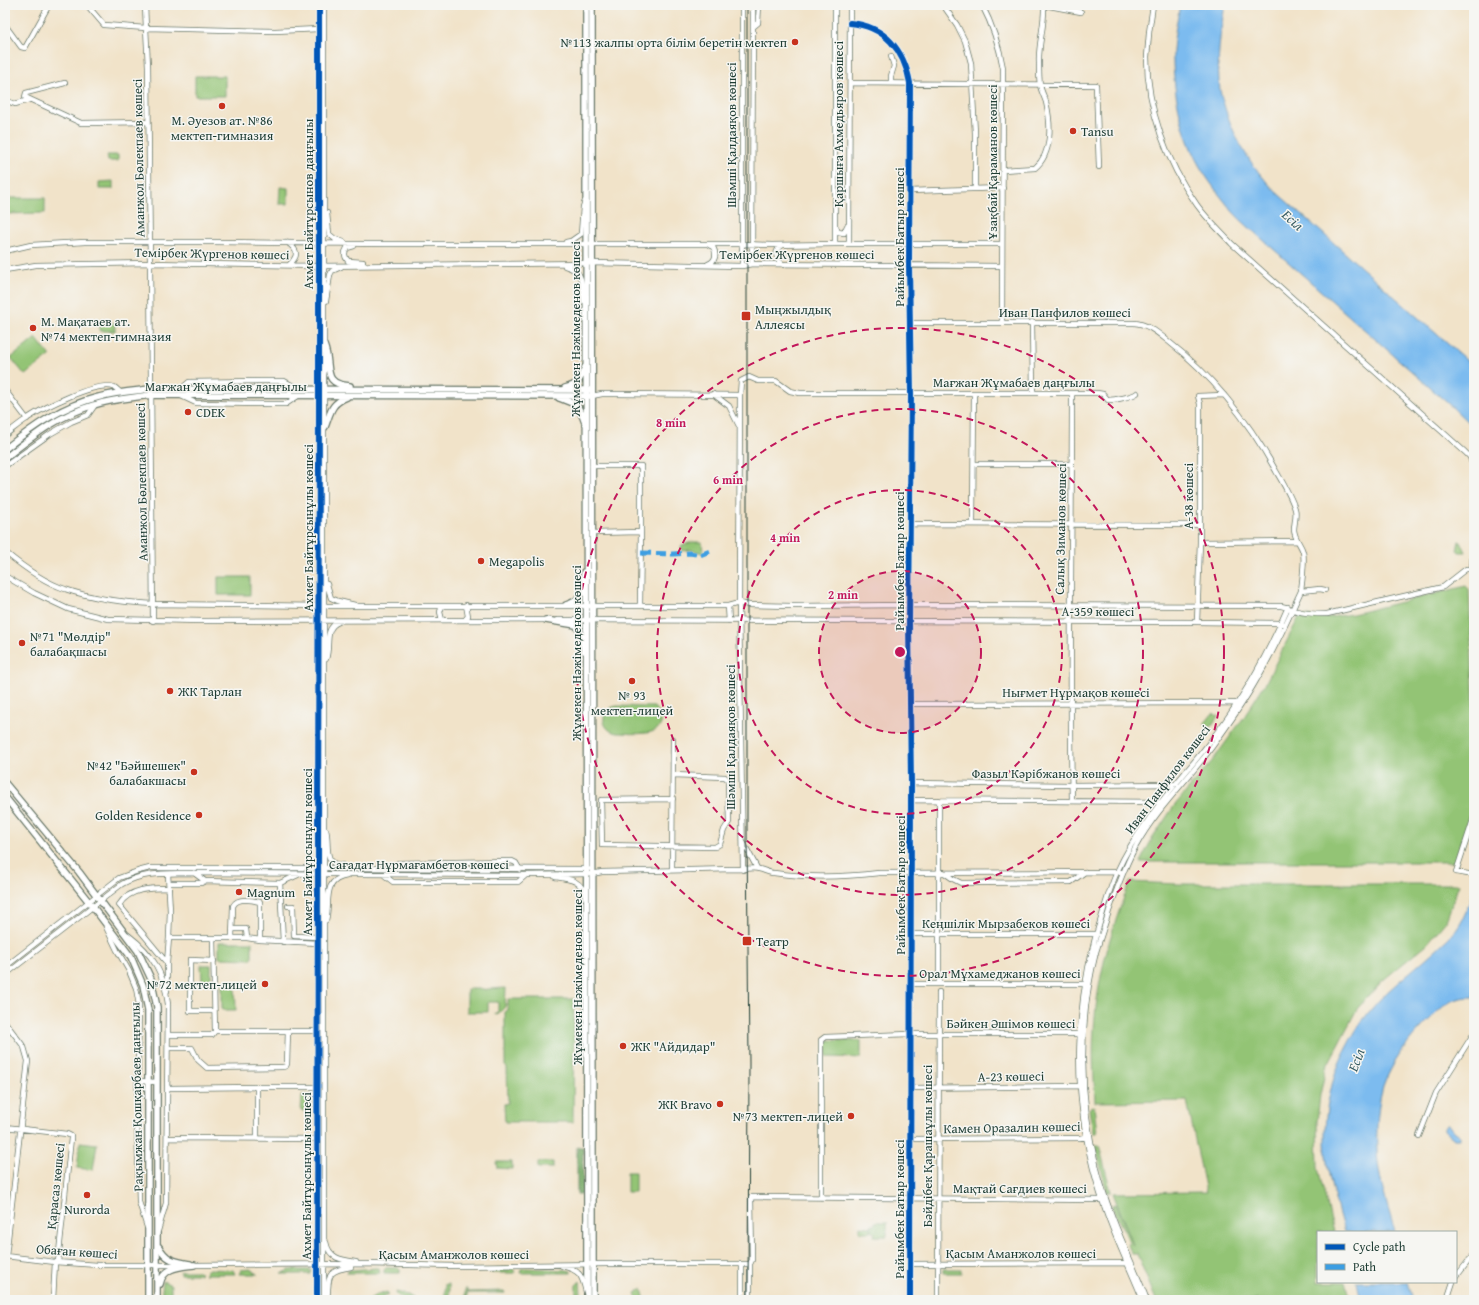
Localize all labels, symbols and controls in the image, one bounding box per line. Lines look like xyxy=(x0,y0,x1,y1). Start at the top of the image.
place label: №113 жалпы орта білім беретін мектеп xyxy=(561,33,787,52)
marker: №113 жалпы орта білім беретін мектеп xyxy=(790,37,800,47)
street label: Қаршыға Ахмедьяров көшесі xyxy=(829,41,848,207)
street label: Шәмші Қалдаяқов көшесі xyxy=(722,62,741,208)
street label: Аманжол Бөлекпаев көшесі xyxy=(128,78,149,238)
street label: Ұзақбай Қараманов көшесі xyxy=(983,84,1002,240)
marker: М. Әуезов ат. №86 мектеп-гимназия xyxy=(217,101,227,111)
place label: М. Әуезов ат. №86 мектеп-гимназия xyxy=(171,111,274,145)
street label: Ахмет Байтұрсынов даңғылы xyxy=(299,119,318,289)
place label: Tansu xyxy=(1081,122,1113,141)
marker: Tansu xyxy=(1068,126,1078,136)
street label: Райымбек Батыр көшесі xyxy=(890,167,909,307)
water label: Есіл xyxy=(1277,204,1309,236)
street label: Жұмекен Нәжімеденов көшесі xyxy=(566,241,585,418)
street label: Темірбек Жүргенов көшесі xyxy=(134,243,290,264)
street label: Темірбек Жүргенов көшесі xyxy=(720,245,875,264)
place label: Мыңжылдық Аллеясы xyxy=(755,300,831,334)
street label: Иван Панфилов көшесі xyxy=(999,303,1131,322)
marker: Мыңжылдық Аллеясы xyxy=(740,310,752,322)
place label: М. Мақатаев ат. №74 мектеп-гимназия xyxy=(41,312,172,346)
marker: М. Мақатаев ат. №74 мектеп-гимназия xyxy=(28,323,38,333)
street label: Мағжан Жұмабаев даңғылы xyxy=(933,373,1095,392)
street label: Мағжан Жұмабаев даңғылы xyxy=(145,377,307,396)
street label: Аманжол Бөлекпаев көшесі xyxy=(131,402,152,562)
place label: CDEK xyxy=(196,403,226,422)
marker: CDEK xyxy=(183,407,193,417)
text: 8 min xyxy=(656,414,686,431)
street label: Ахмет Байтұрсынұлы көшесі xyxy=(299,444,318,612)
street label: А-38 көшесі xyxy=(1179,462,1198,529)
street label: Салық Зиманов көшесі xyxy=(1050,463,1071,595)
text: 6 min xyxy=(713,471,743,488)
street label: Райымбек Батыр көшесі xyxy=(890,491,909,631)
text: 4 min xyxy=(770,529,800,546)
place label: Megapolis xyxy=(489,552,544,571)
marker: Megapolis xyxy=(476,556,486,566)
street label: Жұмекен Нәжімеденов көшесі xyxy=(567,565,586,742)
text: 2 min xyxy=(828,586,858,603)
street label: А-359 көшесі xyxy=(1062,602,1135,621)
place label: №71 "Мөлдір" балабақшасы xyxy=(30,627,111,661)
marker: №71 "Мөлдір" балабақшасы xyxy=(17,638,27,648)
centre of rings xyxy=(893,645,907,659)
street label: Шәмші Қалдаяқов көшесі xyxy=(721,664,740,810)
marker: № 93 мектеп-лицей xyxy=(627,676,637,686)
place label: ЖК Тарлан xyxy=(177,682,242,701)
street label: Нығмет Нұрмақов көшесі xyxy=(1002,683,1150,702)
marker: ЖК Тарлан xyxy=(165,686,175,696)
place label: № 93 мектеп-лицей xyxy=(591,686,674,720)
street label: Иван Панфилов көшесі xyxy=(1120,721,1215,838)
place label: №42 "Бәйшешек" балабакшасы xyxy=(87,756,186,790)
street label: Фазыл Кәрібжанов көшесі xyxy=(972,764,1121,783)
marker: №42 "Бәйшешек" балабакшасы xyxy=(189,767,199,777)
street label: Ахмет Байтұрсынұлы көшесі xyxy=(298,768,317,936)
place label: Golden Residence xyxy=(95,806,191,825)
marker: Golden Residence xyxy=(194,810,204,820)
street label: Райымбек Батыр көшесі xyxy=(891,815,910,955)
street label: Сағадат Нұрмағамбетов көшесі xyxy=(329,855,509,874)
place label: Magnum xyxy=(247,883,296,902)
marker: Magnum xyxy=(234,887,244,897)
street label: Жұмекен Нәжімеденов көшесі xyxy=(568,889,587,1066)
street label: Кеңшілік Мырзабеков көшесі xyxy=(922,914,1090,933)
place label: Театр xyxy=(756,932,789,951)
marker: Театр xyxy=(741,935,753,947)
street label: Орал Мұхамеджанов көшесі xyxy=(919,964,1081,983)
place label: №72 мектеп-лицей xyxy=(147,975,257,994)
marker: №72 мектеп-лицей xyxy=(260,979,270,989)
street label: Рақымжан Қошқарбаев даңғылы xyxy=(125,1002,148,1192)
street label: Бәйкен Әшімов көшесі xyxy=(946,1014,1076,1033)
place label: ЖК "Айдидар" xyxy=(630,1037,716,1056)
marker: ЖК "Айдидар" xyxy=(618,1041,628,1051)
water label: Есіл xyxy=(1342,1045,1370,1075)
street label: Бәйдібек Қарашаұлы көшесі xyxy=(918,1064,937,1227)
street label: А-23 көшесі xyxy=(978,1066,1045,1087)
street label: Ахмет Байтұрсынұлы көшесі xyxy=(297,1092,316,1260)
place label: ЖК Bravo xyxy=(657,1095,712,1114)
marker: ЖК Bravo xyxy=(715,1099,725,1109)
place label: №73 мектеп-лицей xyxy=(733,1107,843,1126)
marker: №73 мектеп-лицей xyxy=(846,1111,856,1121)
street label: Камен Оразалин көшесі xyxy=(943,1117,1081,1138)
street label: Райымбек Батыр көшесі xyxy=(890,1139,909,1279)
street label: Қарасаз көшесі xyxy=(42,1142,70,1230)
street label: Мақтай Сағдиев көшесі xyxy=(953,1179,1087,1198)
marker: Nurorda xyxy=(82,1190,92,1200)
place label: Nurorda xyxy=(64,1200,111,1219)
legend xyxy=(1317,1231,1457,1283)
text: Cycle path xyxy=(1353,1238,1406,1255)
street label: Обаған көшесі xyxy=(36,1239,119,1264)
street label: Қасым Аманжолов көшесі xyxy=(946,1244,1096,1263)
street label: Қасым Аманжолов көшесі xyxy=(379,1245,529,1264)
text: Path xyxy=(1353,1258,1376,1275)

